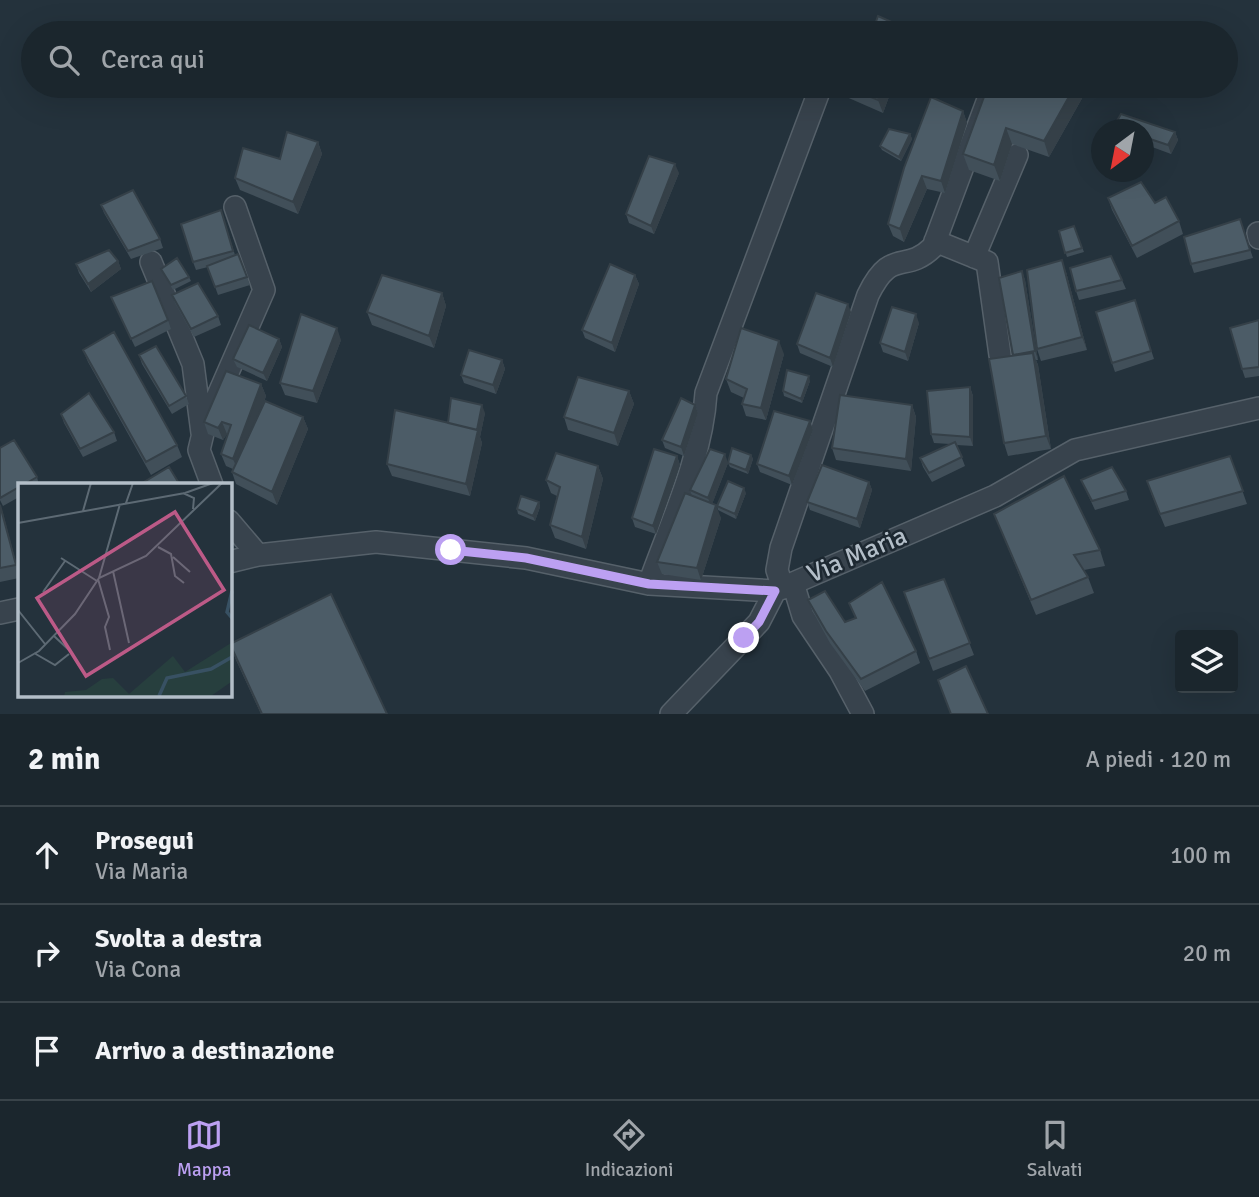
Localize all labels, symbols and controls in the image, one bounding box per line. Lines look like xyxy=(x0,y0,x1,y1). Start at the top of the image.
search box xyxy=(21,21,1238,98)
icon: search xyxy=(45,41,83,79)
text: Cerca qui xyxy=(101,44,205,76)
north arrow xyxy=(1091,119,1154,182)
inset map xyxy=(18,483,231,696)
street label: Via Maria xyxy=(802,520,912,590)
route start xyxy=(435,534,466,565)
route end xyxy=(728,622,759,653)
map controls xyxy=(1175,630,1238,693)
button: layers xyxy=(1175,630,1238,693)
text: 2 min xyxy=(28,741,100,778)
text: A piedi · 120 m xyxy=(1086,745,1231,774)
text: Prosegui xyxy=(95,825,194,857)
icon: ahead xyxy=(28,836,66,874)
text: 100 m xyxy=(1170,841,1231,870)
text: Via Maria xyxy=(95,857,188,886)
text: Svolta a destra xyxy=(95,923,262,955)
icon: right xyxy=(28,934,66,972)
text: 20 m xyxy=(1183,939,1231,968)
text: Via Cona xyxy=(95,955,181,984)
icon: arrive xyxy=(28,1032,66,1070)
text: Arrivo a destinazione xyxy=(95,1035,335,1067)
tab: Mappa xyxy=(177,1116,231,1182)
tab: Indicazioni xyxy=(585,1116,673,1182)
tab: Salvati xyxy=(1027,1116,1082,1182)

